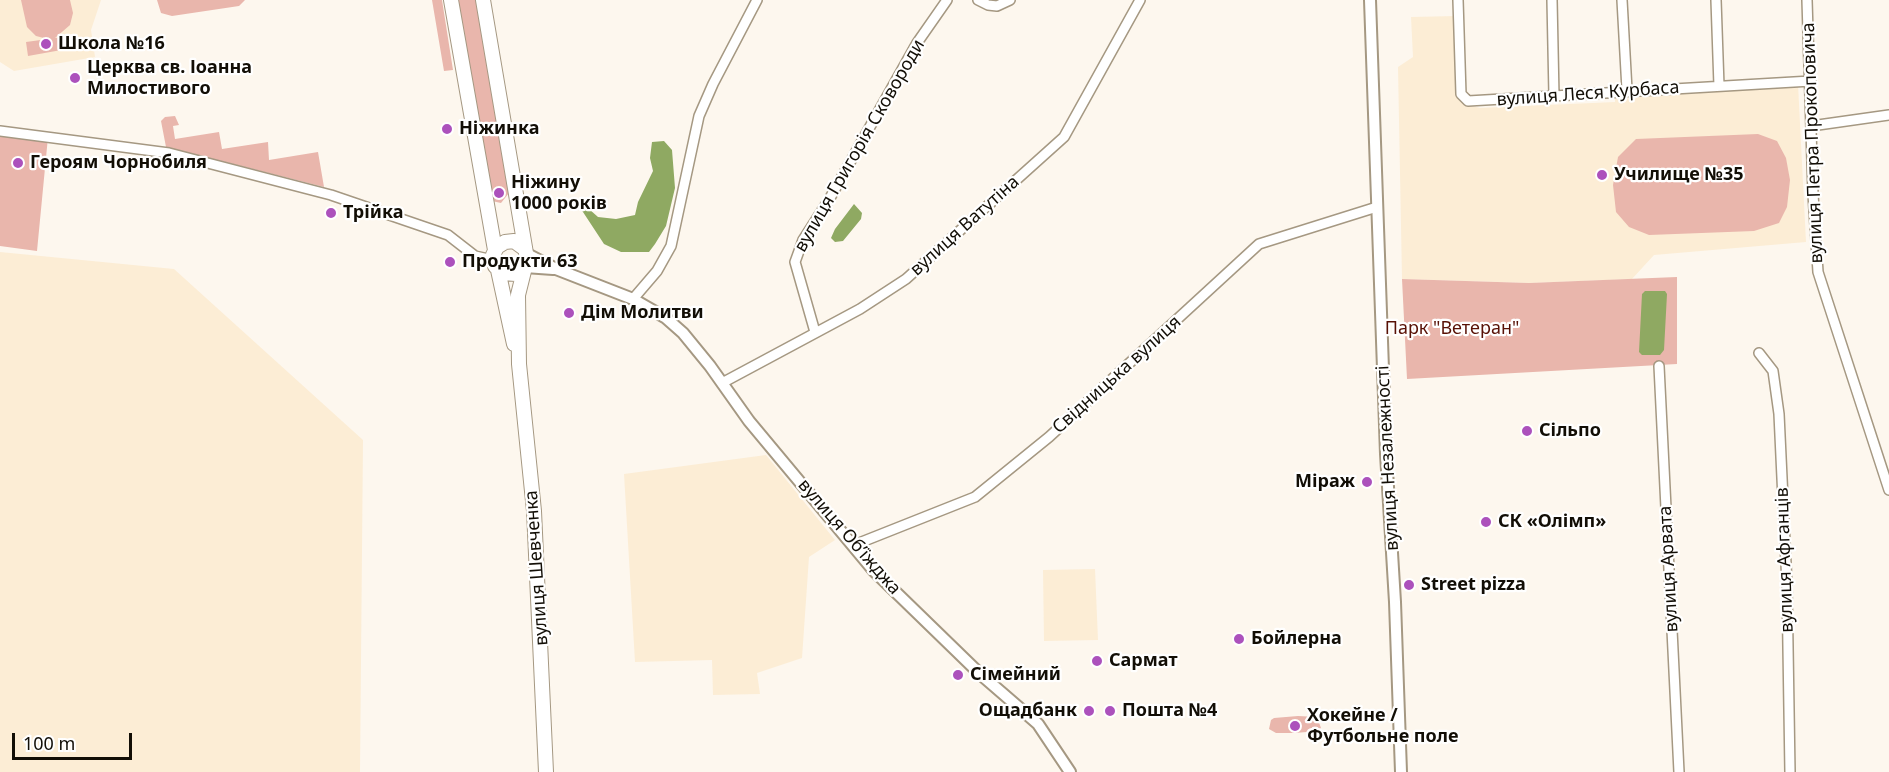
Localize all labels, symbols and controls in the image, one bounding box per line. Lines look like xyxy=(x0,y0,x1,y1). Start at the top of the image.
street label: вулиця Петра Прокоповича xyxy=(1798,22,1828,264)
place label: Школа №16 xyxy=(58,33,165,55)
street label: вулиця Григорія Сковороди xyxy=(790,36,930,256)
marker: Школа №16 xyxy=(39,37,53,51)
place label: Церква св. Іоанна Милостивого xyxy=(87,57,252,100)
marker: Церква св. Іоанна Милостивого xyxy=(68,71,82,85)
street label: вулиця Леся Курбаса xyxy=(1496,77,1680,111)
place label: Ніжинка xyxy=(459,118,539,140)
marker: Ніжинка xyxy=(440,122,454,136)
place label: Героям Чорнобиля xyxy=(30,152,207,174)
marker: Героям Чорнобиля xyxy=(11,156,25,170)
place label: Училище №35 xyxy=(1614,164,1744,186)
marker: Училище №35 xyxy=(1595,168,1609,182)
street label: вулиця Ватутіна xyxy=(906,171,1024,281)
place label: Ніжину 1000 років xyxy=(511,172,607,214)
marker: Ніжину 1000 років xyxy=(492,186,506,200)
place label: Трійка xyxy=(343,202,403,224)
marker: Трійка xyxy=(324,206,338,220)
place label: Продукти 63 xyxy=(462,251,577,273)
marker: Продукти 63 xyxy=(443,255,457,269)
place label: Дім Молитви xyxy=(581,302,704,324)
marker: Дім Молитви xyxy=(562,306,576,320)
street label: Свідницька вулиця xyxy=(1048,312,1186,438)
park label: Парк "Ветеран" xyxy=(1385,318,1519,340)
street label: вулиця Незалежності xyxy=(1372,365,1404,551)
place label: Сільпо xyxy=(1539,420,1601,442)
marker: Сільпо xyxy=(1520,424,1534,438)
place label: Міраж xyxy=(1295,471,1355,493)
street label: вулиця Обʼїжджа xyxy=(793,475,905,599)
marker: Міраж xyxy=(1360,475,1374,489)
street label: вулиця Афганців xyxy=(1772,487,1798,633)
street label: вулиця Шевченка xyxy=(521,490,553,646)
street label: вулиця Арвата xyxy=(1655,505,1683,633)
place label: СК «Олімп» xyxy=(1498,511,1606,533)
marker: СК «Олімп» xyxy=(1479,515,1493,529)
place label: Street pizza xyxy=(1421,574,1526,596)
marker: Street pizza xyxy=(1402,578,1416,592)
place label: Бойлерна xyxy=(1251,628,1342,650)
marker: Бойлерна xyxy=(1232,632,1246,646)
place label: Сармат xyxy=(1109,650,1177,672)
marker: Сармат xyxy=(1090,654,1104,668)
place label: Сімейний xyxy=(970,664,1061,686)
marker: Сімейний xyxy=(951,668,965,682)
place label: Ощадбанк xyxy=(979,700,1077,722)
place label: Пошта №4 xyxy=(1122,700,1217,722)
marker: Ощадбанк xyxy=(1082,704,1096,718)
marker: Пошта №4 xyxy=(1103,704,1117,718)
place label: Хокейне / Футбольне поле xyxy=(1307,705,1458,748)
marker: Хокейне / Футбольне поле xyxy=(1288,719,1302,733)
scale bar xyxy=(15,721,135,759)
text: 100 m xyxy=(23,731,75,755)

